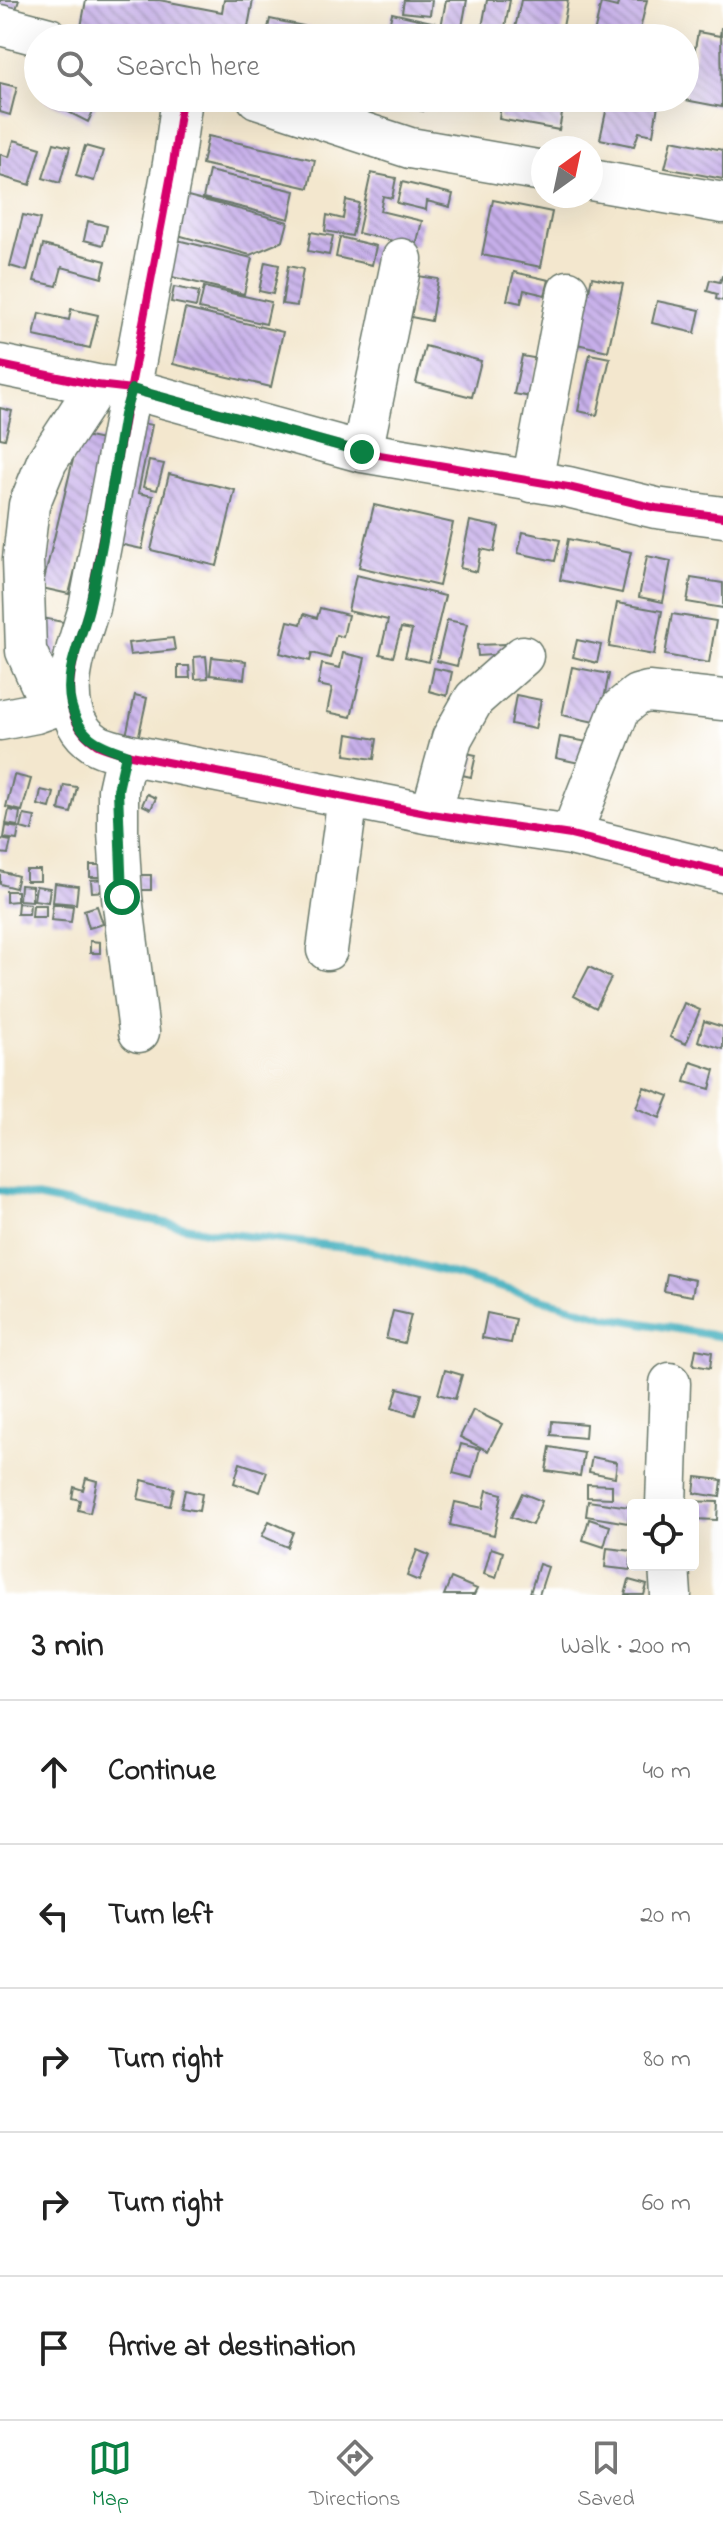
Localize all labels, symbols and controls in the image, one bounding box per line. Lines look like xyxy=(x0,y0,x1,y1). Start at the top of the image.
search box xyxy=(24,24,699,112)
icon: search xyxy=(52,46,96,90)
text: Search here xyxy=(116,46,260,90)
north arrow xyxy=(531,136,603,208)
route end xyxy=(344,434,380,470)
route start xyxy=(104,879,140,915)
map controls xyxy=(627,1499,699,1571)
button: locate xyxy=(627,1499,699,1571)
text: 3 min xyxy=(32,1622,104,1672)
text: Walk · 200 m xyxy=(560,1628,691,1666)
icon: ahead xyxy=(32,1750,76,1794)
text: Continue xyxy=(108,1750,216,1794)
text: 40 m xyxy=(642,1753,691,1791)
icon: left xyxy=(32,1894,76,1938)
text: Turn left xyxy=(108,1894,213,1938)
text: 20 m xyxy=(640,1897,691,1935)
icon: right xyxy=(32,2038,76,2082)
text: Turn right xyxy=(108,2038,223,2082)
text: 80 m xyxy=(643,2041,691,2079)
icon: right xyxy=(32,2182,76,2226)
text: Turn right xyxy=(108,2182,223,2226)
text: 60 m xyxy=(642,2185,691,2223)
icon: arrive xyxy=(32,2326,76,2370)
text: Arrive at destination xyxy=(108,2326,356,2370)
tab: Map xyxy=(88,2436,132,2516)
tab: Directions xyxy=(309,2436,400,2516)
tab: Saved xyxy=(577,2436,635,2516)

